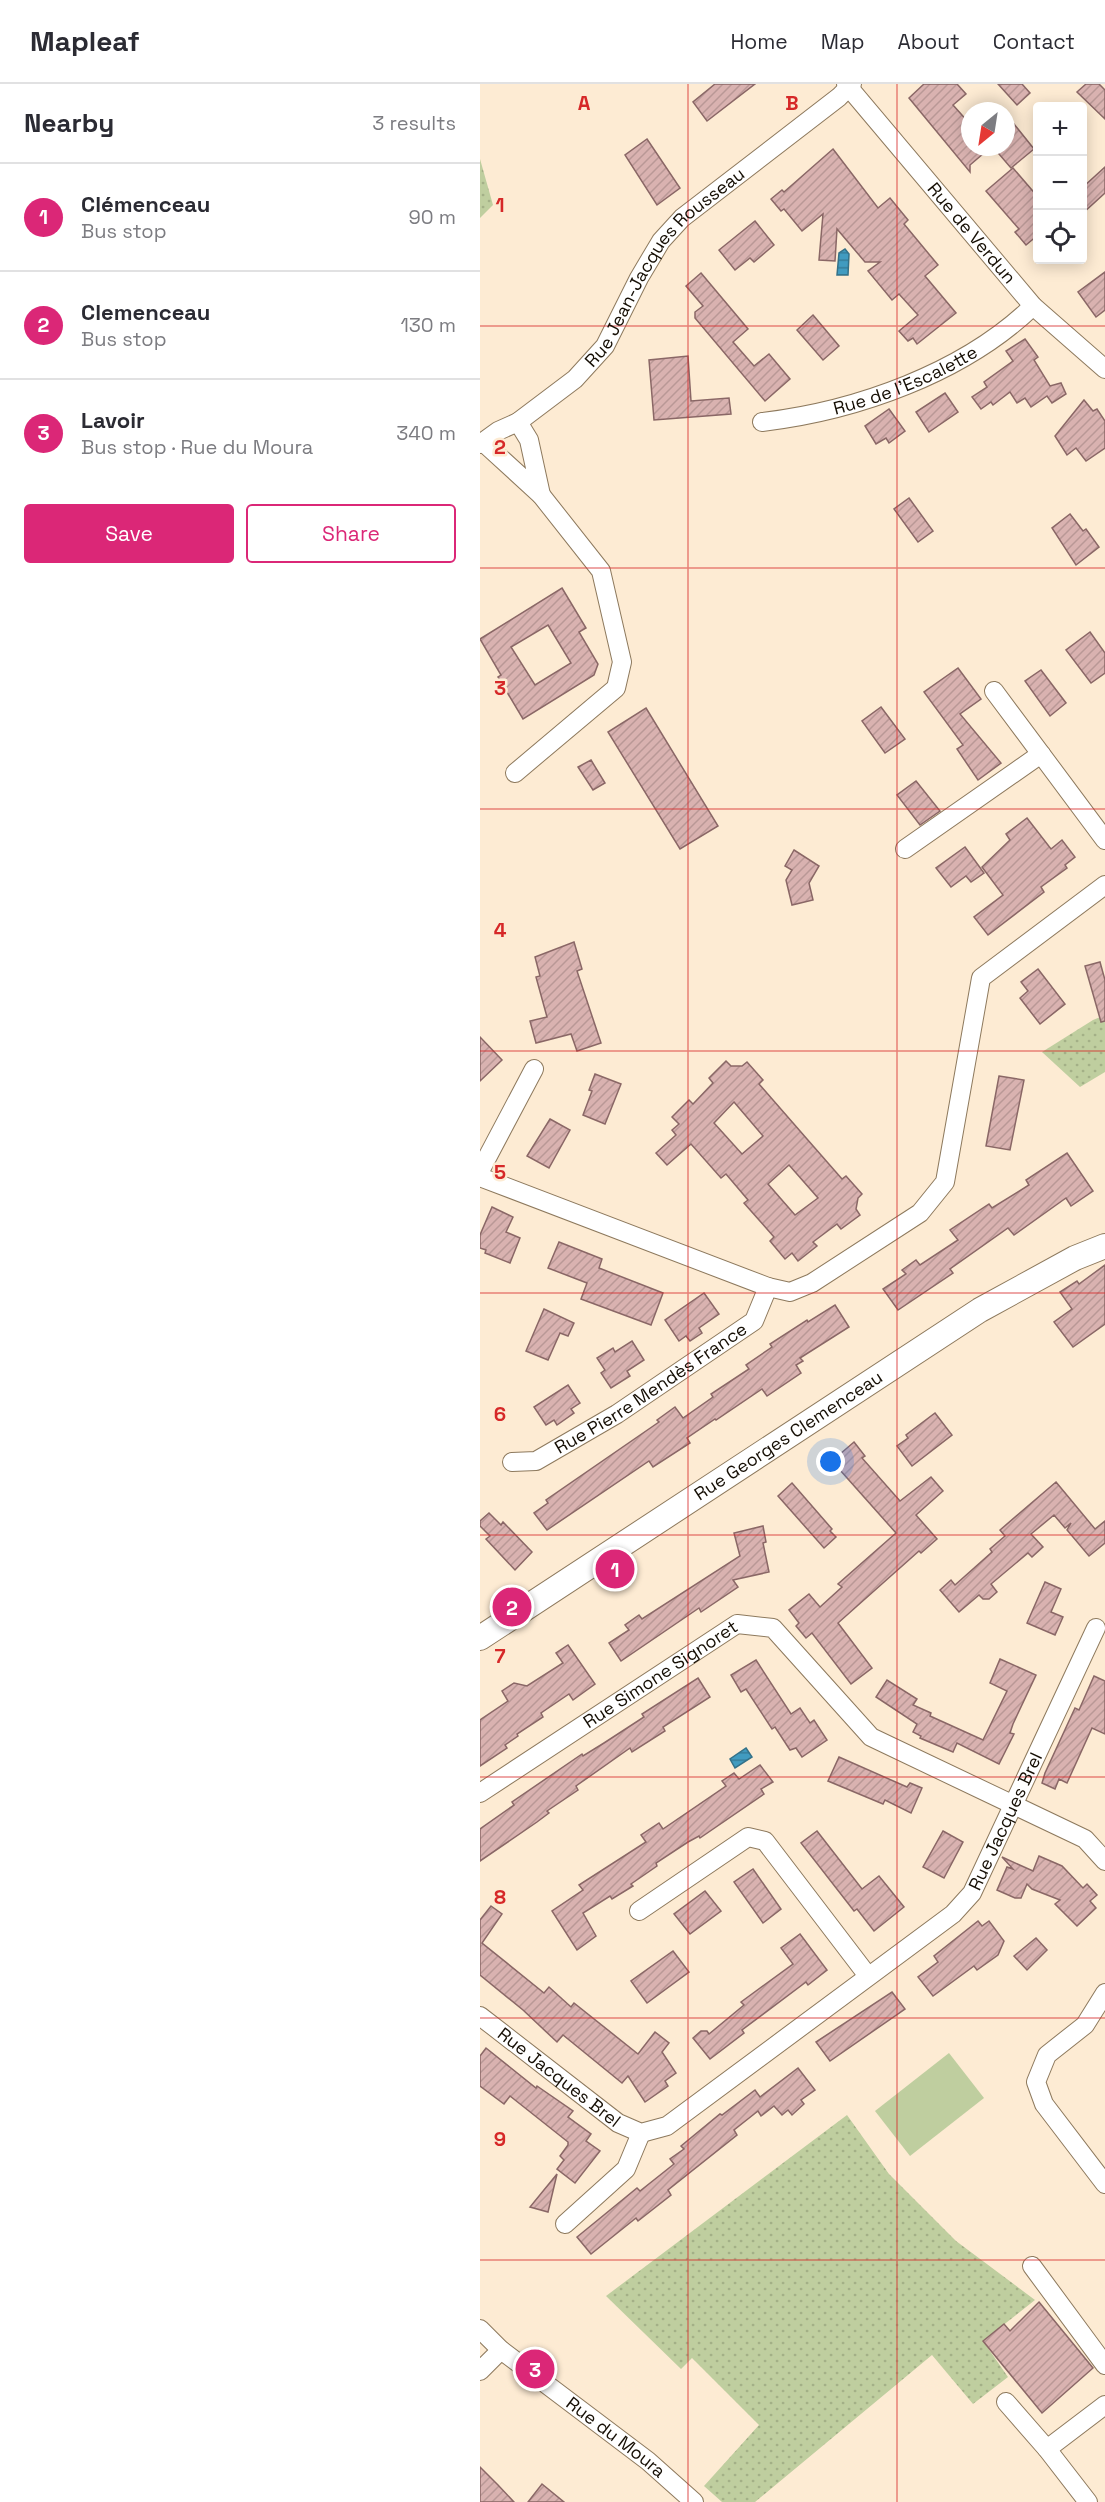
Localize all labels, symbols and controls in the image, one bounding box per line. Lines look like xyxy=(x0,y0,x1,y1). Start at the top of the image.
text: Mapleaf xyxy=(30,23,140,59)
text: Home xyxy=(730,28,788,55)
text: Map xyxy=(821,28,865,55)
text: About xyxy=(898,28,960,55)
text: Contact xyxy=(993,28,1075,55)
text: A xyxy=(578,90,591,116)
text: B xyxy=(785,90,799,116)
north arrow xyxy=(961,102,1015,156)
map controls xyxy=(1033,102,1087,264)
button: + xyxy=(1033,102,1087,156)
text: Nearby xyxy=(24,106,114,140)
text: 3 results xyxy=(372,110,456,136)
button: − xyxy=(1033,156,1087,210)
street label: Rue Jean-Jacques Rousseau xyxy=(580,162,749,372)
street label: Rue de Verdun xyxy=(923,177,1021,288)
text: Clémenceau xyxy=(81,190,210,218)
text: 1 xyxy=(495,192,505,218)
text: 1 xyxy=(39,204,48,230)
text: 90 m xyxy=(409,204,456,230)
button: locate xyxy=(1033,210,1087,264)
text: Bus stop xyxy=(81,218,167,244)
text: Clemenceau xyxy=(81,298,210,326)
text: 2 xyxy=(38,312,49,338)
text: 130 m xyxy=(400,312,456,338)
text: Bus stop xyxy=(81,326,167,352)
street label: Rue de l'Escalette xyxy=(831,340,981,419)
text: Lavoir xyxy=(81,406,145,434)
text: 3 xyxy=(37,420,50,446)
text: 340 m xyxy=(396,420,456,446)
text: Bus stop · Rue du Moura xyxy=(81,434,313,460)
text: 2 xyxy=(494,434,506,460)
button: Save xyxy=(24,504,234,563)
button: Share xyxy=(246,504,456,563)
text: 3 xyxy=(494,675,506,701)
text: 4 xyxy=(494,917,507,943)
text: 5 xyxy=(494,1159,506,1185)
street label: Rue Pierre Mendès France xyxy=(550,1317,751,1459)
street label: Rue Georges Clemenceau xyxy=(690,1365,887,1505)
text: 6 xyxy=(494,1401,506,1427)
your location xyxy=(816,1447,845,1476)
pin: 1 xyxy=(596,1546,634,1592)
pin: 2 xyxy=(492,1584,531,1630)
street label: Rue Simone Signoret xyxy=(579,1615,742,1733)
text: 7 xyxy=(494,1643,506,1669)
street label: Rue Jacques Brel xyxy=(963,1749,1047,1894)
text: 8 xyxy=(494,1884,506,1910)
street label: Rue Jacques Brel xyxy=(493,2022,626,2132)
text: 9 xyxy=(494,2126,506,2152)
pin: 3 xyxy=(516,2346,554,2392)
street label: Rue du Moura xyxy=(562,2391,671,2482)

